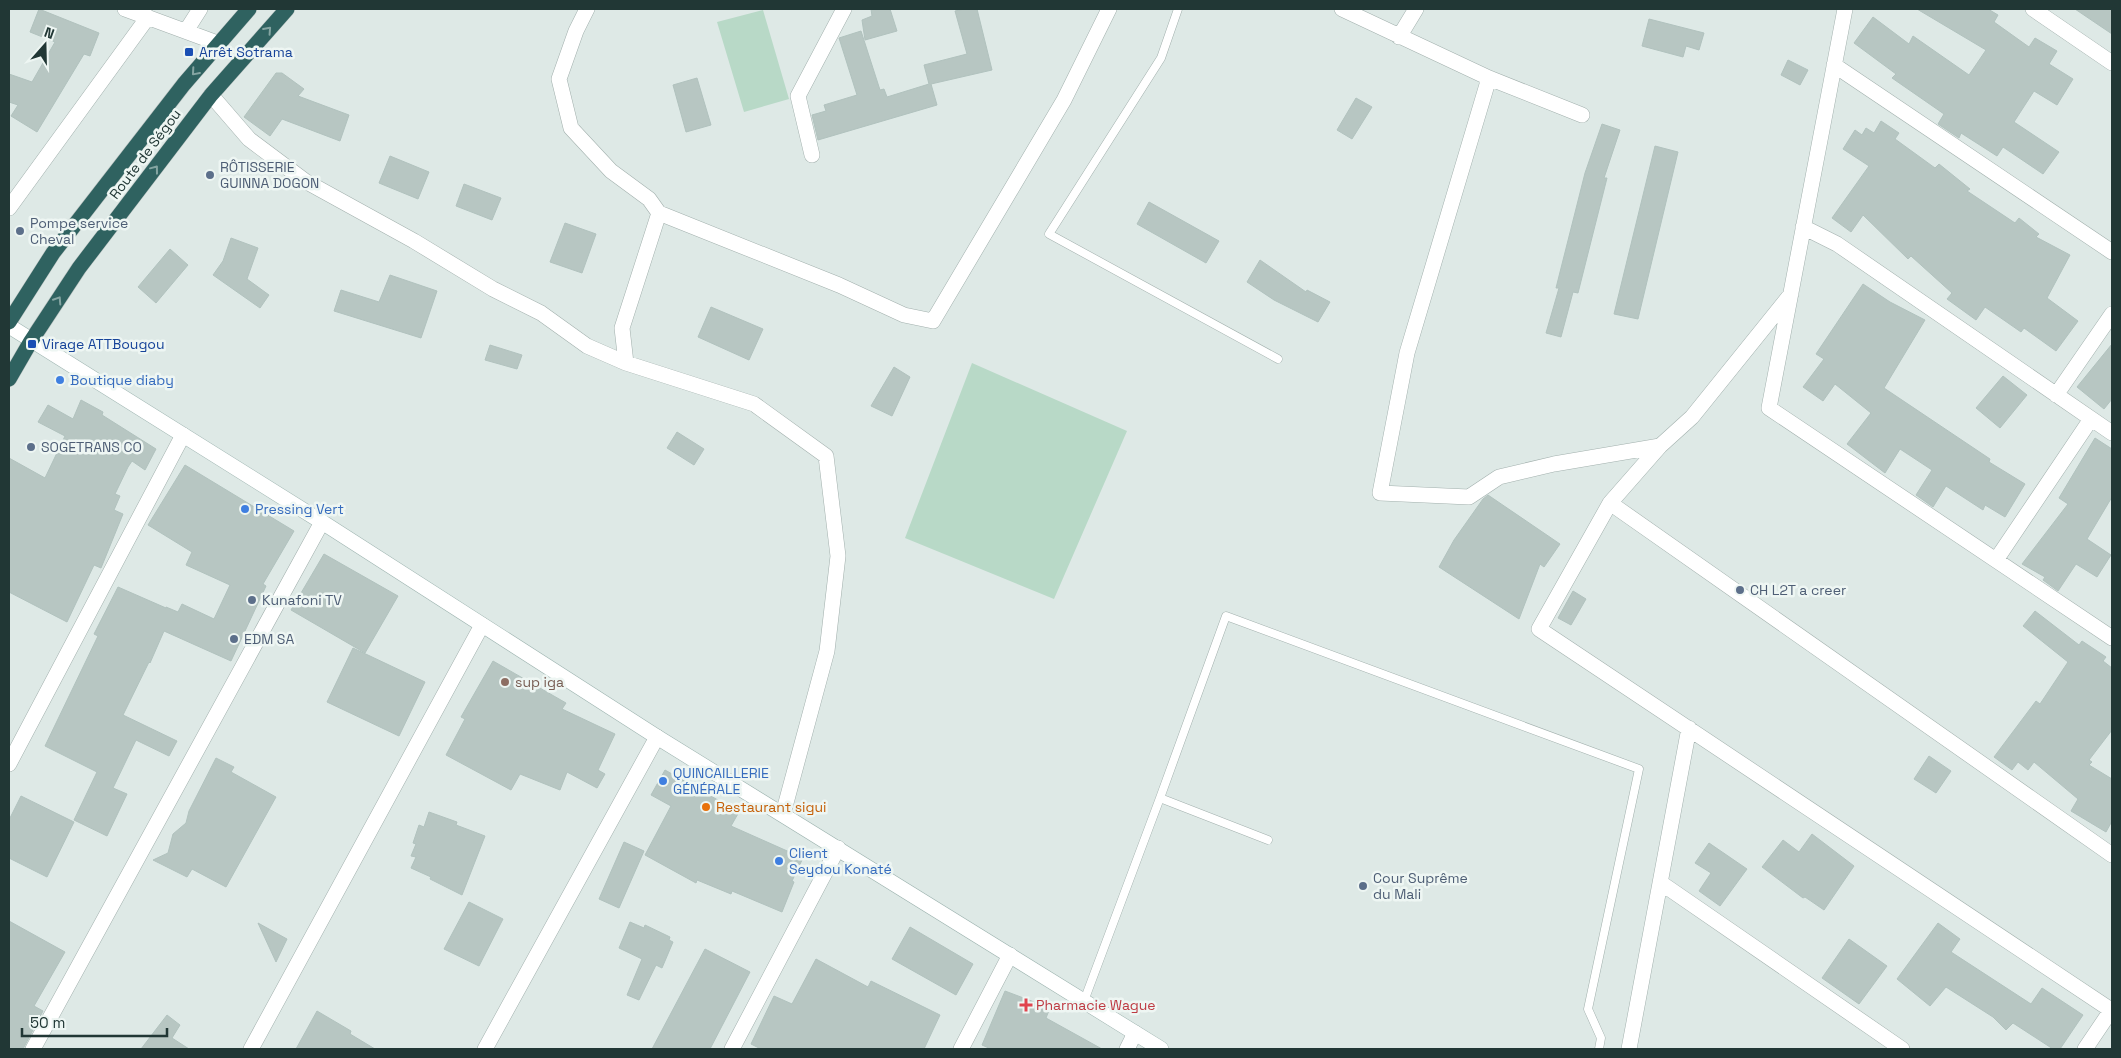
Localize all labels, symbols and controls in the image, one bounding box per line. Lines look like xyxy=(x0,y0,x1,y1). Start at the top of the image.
north arrow xyxy=(20,20,70,70)
text: N xyxy=(42,23,57,43)
one-way arrow xyxy=(262,26,271,35)
place label: Arrêt Sotrama xyxy=(199,43,293,61)
marker: Arrêt Sotrama xyxy=(183,46,195,58)
one-way arrow xyxy=(191,67,200,76)
street label: Route de Ségou xyxy=(105,105,185,203)
place label: RÔTISSERIE GUINNA DOGON xyxy=(220,158,319,192)
one-way arrow xyxy=(149,166,157,175)
marker: RÔTISSERIE GUINNA DOGON xyxy=(204,169,216,181)
place label: Pompe service Cheval xyxy=(30,214,128,248)
marker: Pompe service Cheval xyxy=(14,225,26,237)
one-way arrow xyxy=(52,296,61,306)
place label: Virage ATTBougou xyxy=(42,335,165,353)
marker: Virage ATTBougou xyxy=(26,338,38,350)
place label: Boutique diaby xyxy=(70,371,174,389)
marker: Boutique diaby xyxy=(54,374,66,386)
place label: SOGETRANS CO xyxy=(41,438,142,456)
marker: SOGETRANS CO xyxy=(25,441,37,453)
place label: Pressing Vert xyxy=(255,500,344,518)
marker: Pressing Vert xyxy=(239,503,251,515)
place label: CH L2T a creer xyxy=(1750,581,1846,599)
marker: CH L2T a creer xyxy=(1734,584,1746,596)
place label: Kunafoni TV xyxy=(262,591,342,609)
marker: Kunafoni TV xyxy=(246,594,258,606)
place label: EDM SA xyxy=(244,630,294,648)
marker: EDM SA xyxy=(228,633,240,645)
place label: sup iga xyxy=(515,673,564,691)
marker: sup iga xyxy=(499,676,511,688)
place label: QUINCAILLERIE GÉNÉRALE xyxy=(673,764,769,798)
marker: QUINCAILLERIE GÉNÉRALE xyxy=(657,775,669,787)
place label: Restaurant sigui xyxy=(716,798,827,816)
marker: Restaurant sigui xyxy=(700,801,712,813)
place label: Client Seydou Konaté xyxy=(789,844,892,878)
marker: Client Seydou Konaté xyxy=(773,855,785,867)
place label: Cour Suprême du Mali xyxy=(1373,869,1468,903)
marker: Cour Suprême du Mali xyxy=(1357,880,1369,892)
place label: Pharmacie Wague xyxy=(1036,996,1156,1014)
marker: Pharmacie Wague xyxy=(1020,999,1032,1011)
scale bar xyxy=(22,1006,168,1038)
text: 50 m xyxy=(30,1013,65,1032)

